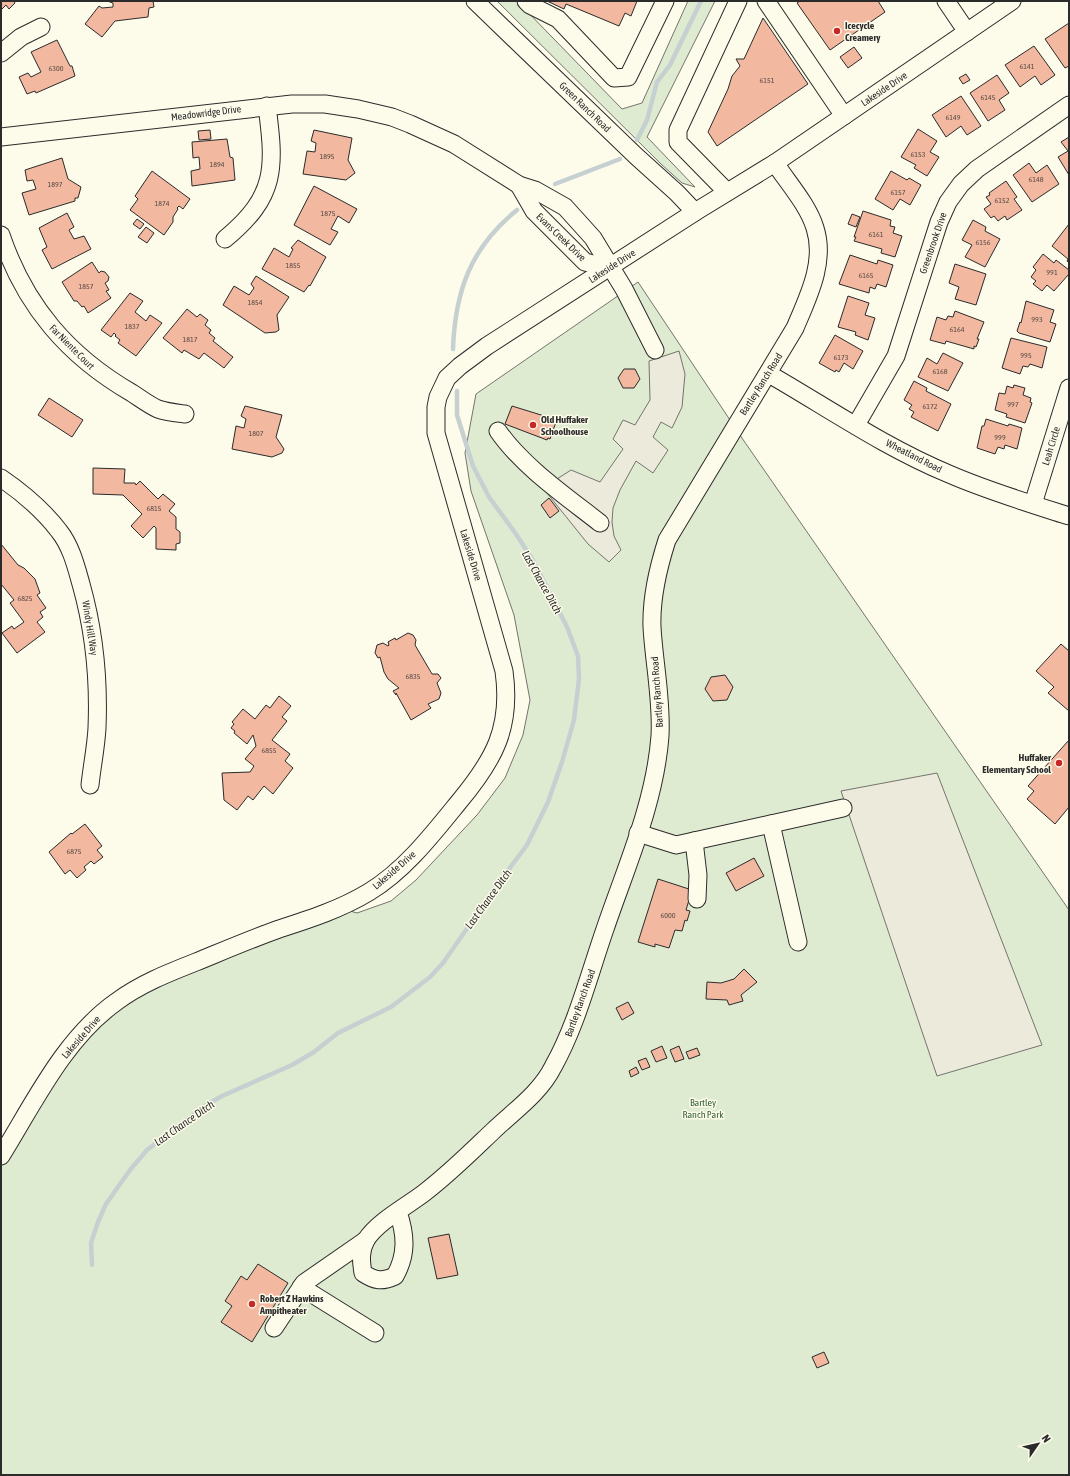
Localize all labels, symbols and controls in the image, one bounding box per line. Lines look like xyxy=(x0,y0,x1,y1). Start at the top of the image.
place label: Icecycle Creamery xyxy=(845,20,881,43)
marker: Icecycle Creamery xyxy=(832,26,842,36)
house number: 6141 xyxy=(1019,62,1035,71)
house number: 6300 xyxy=(48,64,64,73)
street label: Lakeside Drive xyxy=(859,69,909,108)
house number: 6151 xyxy=(759,76,775,85)
street label: Green Ranch Road xyxy=(557,80,613,134)
house number: 6145 xyxy=(980,93,996,102)
street label: Meadowridge Drive xyxy=(170,103,242,123)
house number: 6149 xyxy=(945,113,961,122)
house number: 6153 xyxy=(910,150,926,159)
house number: 1895 xyxy=(319,152,335,161)
house number: 1894 xyxy=(209,160,225,169)
house number: 6148 xyxy=(1028,175,1044,184)
house number: 1897 xyxy=(47,180,63,189)
house number: 6157 xyxy=(890,188,906,197)
house number: 6152 xyxy=(994,196,1010,205)
house number: 1874 xyxy=(154,199,170,208)
house number: 1875 xyxy=(320,209,336,218)
street label: Greenbrook Drive xyxy=(917,210,949,275)
street label: Evans Creek Drive xyxy=(534,211,588,264)
house number: 6161 xyxy=(868,230,884,239)
house number: 6156 xyxy=(975,238,991,247)
street label: Lakeside Drive xyxy=(587,247,638,285)
house number: 1855 xyxy=(285,261,301,270)
house number: 991 xyxy=(1046,268,1058,277)
house number: 6165 xyxy=(858,271,874,280)
house number: 1857 xyxy=(78,282,94,291)
house number: 1854 xyxy=(247,298,263,307)
house number: 993 xyxy=(1031,315,1043,324)
street label: Far Niente Court xyxy=(47,322,97,372)
house number: 1837 xyxy=(124,322,140,331)
house number: 6164 xyxy=(949,325,965,334)
house number: 1817 xyxy=(182,335,198,344)
street label: Bartley Ranch Road xyxy=(737,351,785,417)
house number: 995 xyxy=(1020,351,1032,360)
house number: 6173 xyxy=(833,353,849,362)
house number: 6168 xyxy=(932,367,948,376)
house number: 997 xyxy=(1007,400,1019,409)
house number: 6172 xyxy=(922,402,938,411)
place label: Old Huffaker Schoolhouse xyxy=(541,414,589,437)
marker: Old Huffaker Schoolhouse xyxy=(528,420,538,430)
street label: Leah Circle xyxy=(1040,425,1062,467)
house number: 1807 xyxy=(248,429,264,438)
house number: 999 xyxy=(994,433,1006,442)
street label: Wheatland Road xyxy=(884,437,944,475)
house number: 6815 xyxy=(146,504,162,513)
street label: Lakeside Drive xyxy=(458,528,484,582)
water label: Last Chance Ditch xyxy=(520,548,565,616)
house number: 6825 xyxy=(17,594,33,603)
street label: Windy Hill Way xyxy=(80,600,100,656)
street label: Bartley Ranch Road xyxy=(649,656,665,728)
house number: 6835 xyxy=(405,672,421,681)
house number: 6855 xyxy=(261,746,277,755)
place label: Huffaker Elementary School xyxy=(982,752,1052,775)
marker: Huffaker Elementary School xyxy=(1054,758,1064,768)
house number: 6875 xyxy=(66,847,82,856)
street label: Lakeside Drive xyxy=(370,848,418,892)
water label: Last Chance Ditch xyxy=(462,866,514,931)
house number: 6000 xyxy=(660,911,676,920)
street label: Bartley Ranch Road xyxy=(563,967,597,1038)
street label: Lakeside Drive xyxy=(59,1013,103,1061)
park label: Bartley Ranch Park xyxy=(682,1097,724,1120)
water label: Last Chance Ditch xyxy=(152,1098,217,1148)
place label: Robert Z Hawkins Ampitheater xyxy=(259,1293,324,1316)
marker: Robert Z Hawkins Ampitheater xyxy=(247,1299,257,1309)
north arrow xyxy=(1018,1424,1058,1464)
text: N xyxy=(1039,1432,1053,1444)

